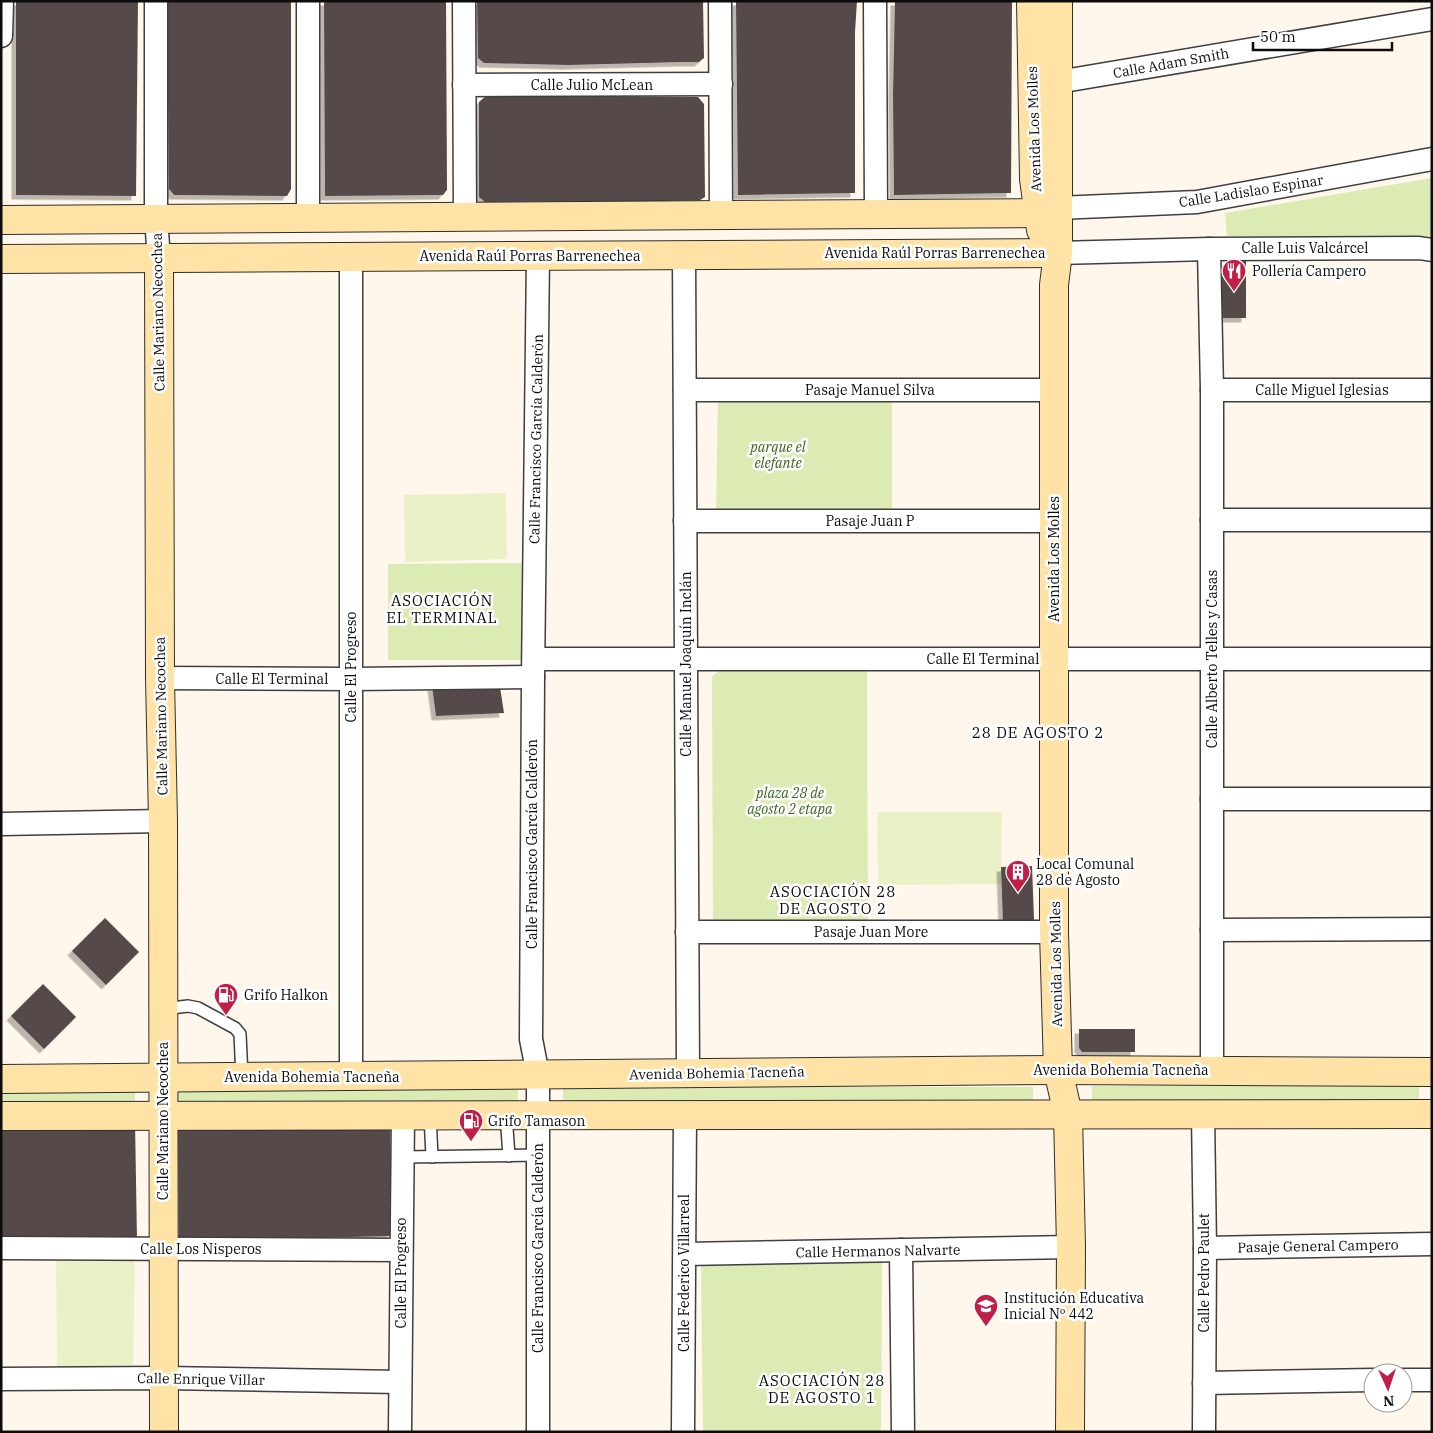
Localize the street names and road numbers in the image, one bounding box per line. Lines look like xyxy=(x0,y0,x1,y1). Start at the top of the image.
street label: Calle Adam Smith xyxy=(1111,44,1231,82)
street label: Avenida Los Molles xyxy=(1023,66,1045,192)
street label: Calle Julio McLean xyxy=(531,76,653,94)
street label: Calle Ladislao Espinar xyxy=(1177,171,1325,211)
street label: Calle Mariano Necochea xyxy=(148,232,168,391)
street label: Calle Luis Valcárcel xyxy=(1241,239,1369,257)
street label: Avenida Raúl Porras Barrenechea xyxy=(824,244,1046,262)
street label: Avenida Raúl Porras Barrenechea xyxy=(419,247,641,265)
street label: Calle Francisco García Calderón xyxy=(525,334,547,544)
street label: Pasaje Manuel Silva xyxy=(805,381,935,399)
street label: Calle Miguel Iglesias xyxy=(1255,381,1389,399)
street label: Avenida Los Molles xyxy=(1045,496,1063,622)
street label: Pasaje Juan P xyxy=(825,512,915,530)
street label: Calle Alberto Telles y Casas xyxy=(1203,570,1221,748)
street label: Calle Manuel Joaquín Inclán xyxy=(677,571,695,757)
street label: Calle El Progreso xyxy=(342,611,360,722)
street label: Calle Mariano Necochea xyxy=(151,636,171,795)
street label: Calle El Terminal xyxy=(927,650,1039,668)
street label: Calle El Terminal xyxy=(216,670,328,688)
street label: Calle Francisco García Calderón xyxy=(523,739,541,949)
street label: Avenida Los Molles xyxy=(1046,901,1066,1027)
street label: Pasaje Juan More xyxy=(814,923,928,941)
street label: Calle Mariano Necochea xyxy=(154,1041,172,1200)
street label: Avenida Bohemia Tacneña xyxy=(1033,1061,1209,1079)
street label: Avenida Bohemia Tacneña xyxy=(629,1062,805,1084)
street label: Avenida Bohemia Tacneña xyxy=(224,1068,400,1086)
street label: Calle Francisco García Calderón xyxy=(529,1143,547,1353)
street label: Calle Federico Villarreal xyxy=(675,1194,693,1352)
street label: Calle Pedro Paulet xyxy=(1195,1213,1213,1333)
street label: Calle El Progreso xyxy=(392,1217,410,1328)
street label: Pasaje General Campero xyxy=(1237,1236,1399,1256)
street label: Calle Los Nisperos xyxy=(140,1240,262,1258)
street label: Calle Hermanos Nalvarte xyxy=(795,1241,961,1261)
street label: Calle Enrique Villar xyxy=(137,1369,266,1389)

